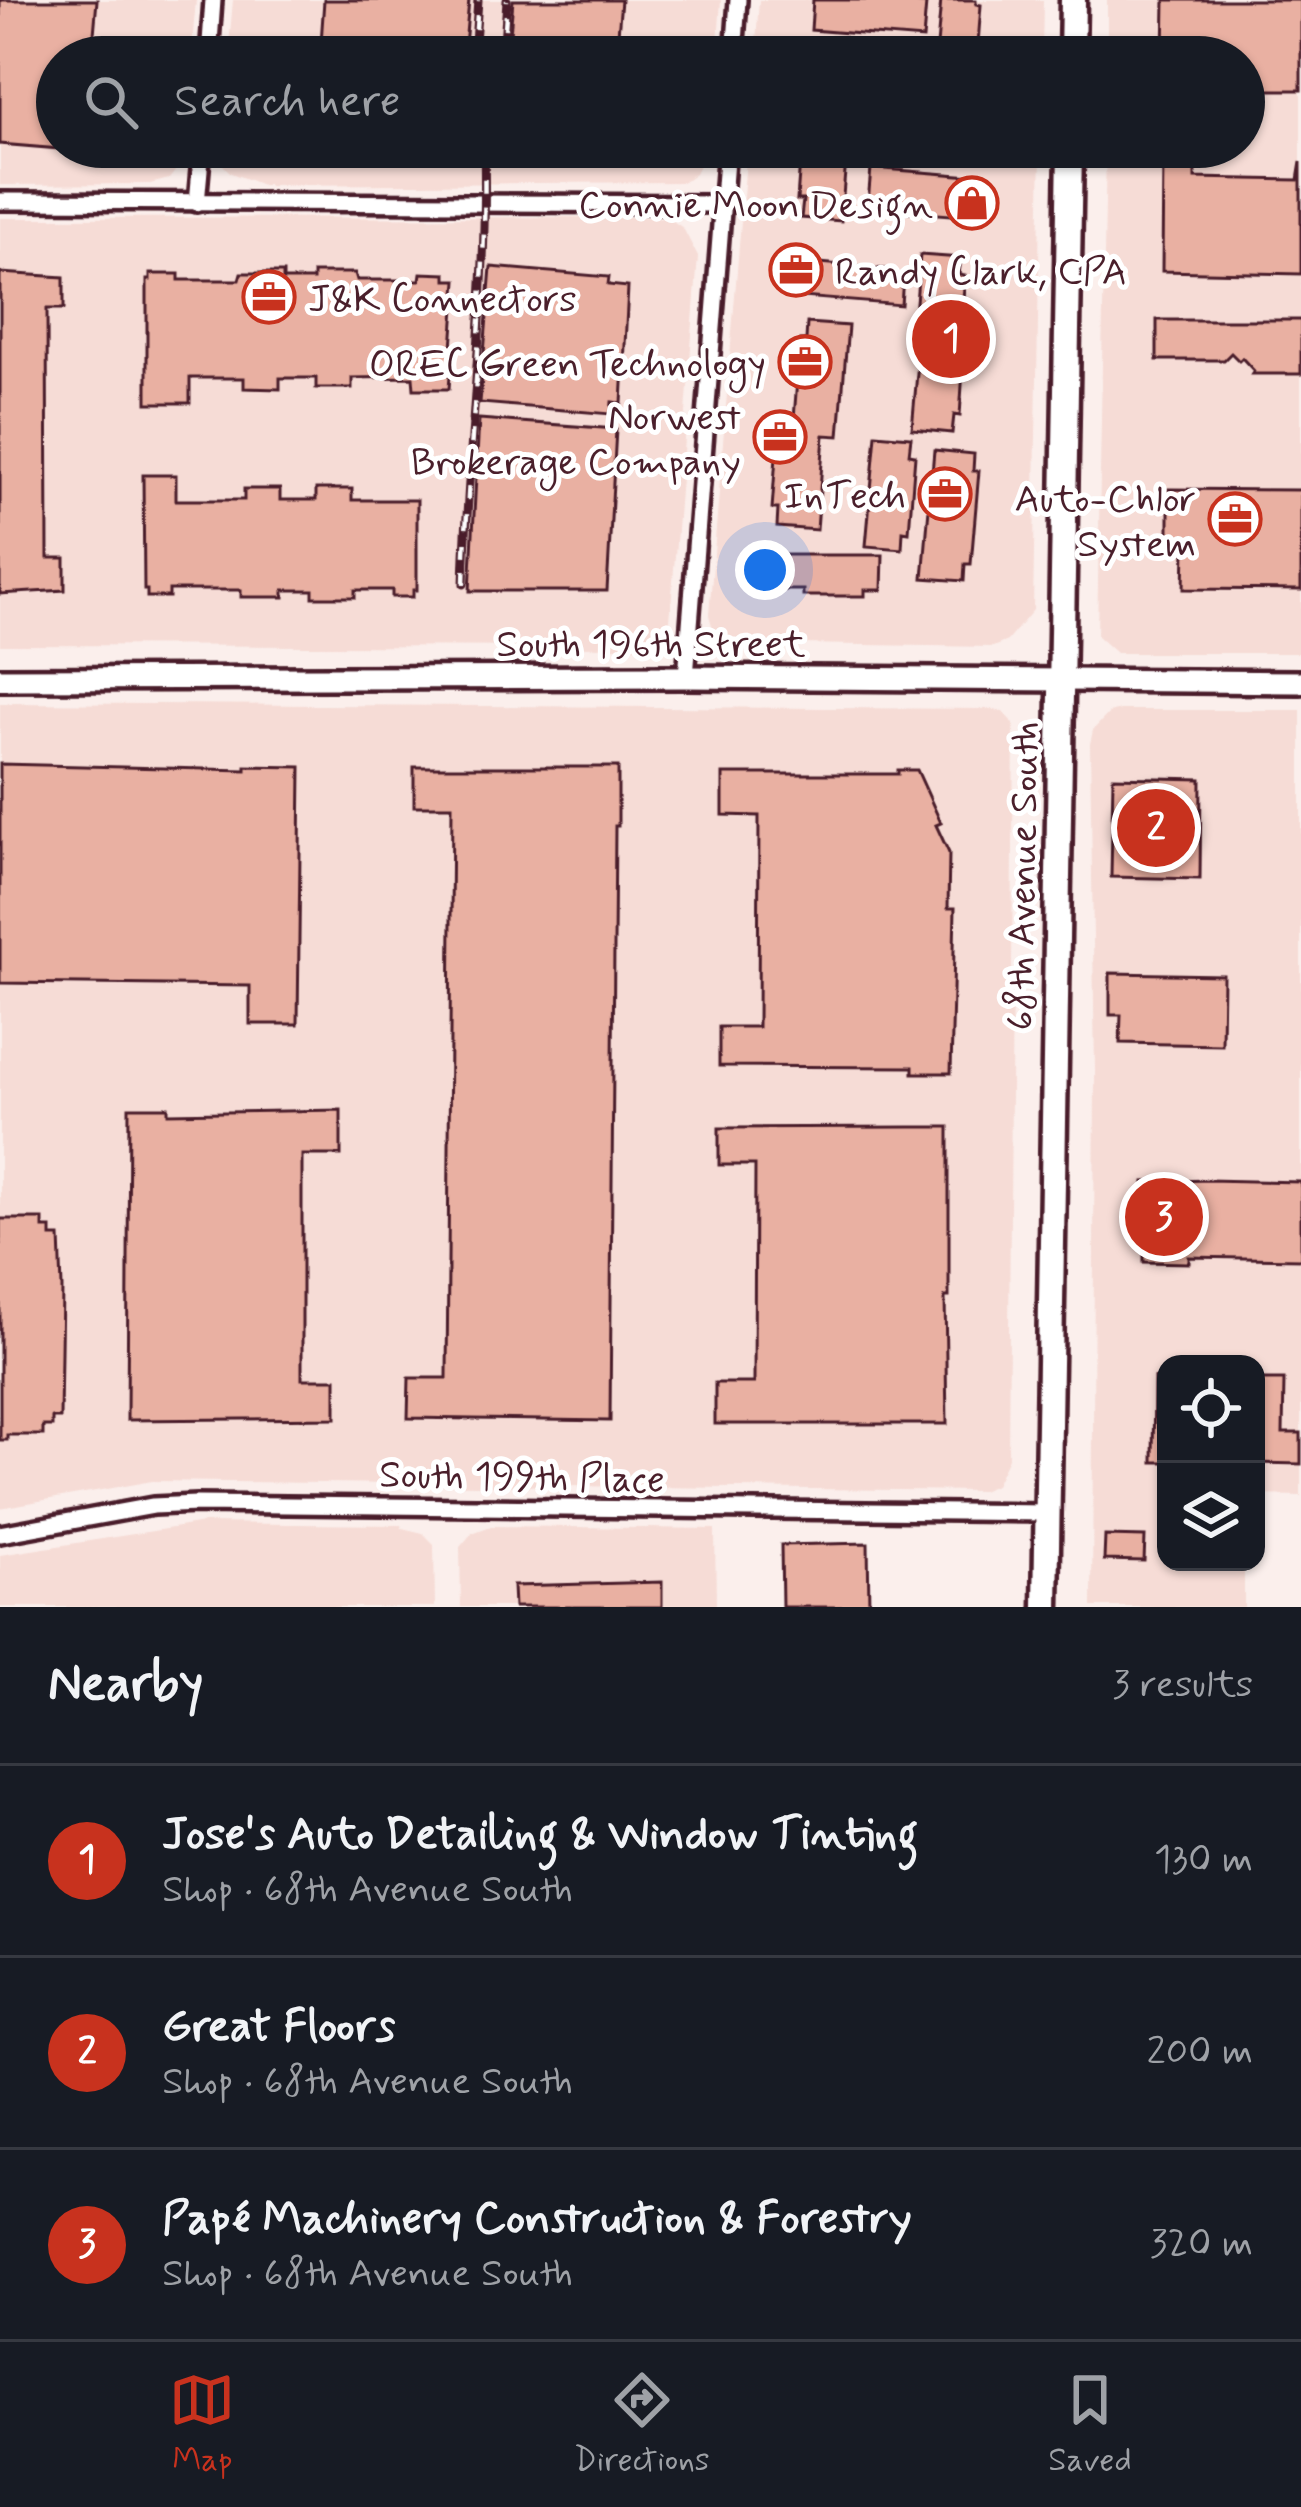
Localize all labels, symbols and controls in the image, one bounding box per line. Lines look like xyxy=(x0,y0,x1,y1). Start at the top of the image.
search box xyxy=(36,36,1265,168)
icon: search xyxy=(78,69,144,135)
text: Search here xyxy=(174,73,401,132)
shop icon: Connie Moon Design xyxy=(944,175,1000,231)
place label: Connie Moon Design xyxy=(578,181,933,235)
office icon: Randy Clark, CPA xyxy=(768,242,824,298)
place label: Randy Clark, CPA xyxy=(835,248,1127,299)
office icon: J&K Connectors xyxy=(241,269,297,325)
place label: J&K Connectors xyxy=(308,275,577,326)
pin: 1 xyxy=(912,294,990,384)
office icon: OREC Green Technology xyxy=(777,334,833,390)
place label: OREC Green Technology xyxy=(369,340,766,394)
place label: Norwest Brokerage Company xyxy=(411,393,741,492)
office icon: Norwest Brokerage Company xyxy=(752,409,808,465)
office icon: InTech xyxy=(917,466,973,522)
place label: InTech xyxy=(783,472,906,523)
place label: Auto-Chlor System xyxy=(1015,475,1196,571)
office icon: Auto-Chlor System xyxy=(1207,491,1263,547)
your location xyxy=(735,540,795,600)
street label: South 196th Street xyxy=(496,620,806,671)
street label: 68th Avenue South xyxy=(996,721,1053,1031)
pin: 2 xyxy=(1117,783,1195,873)
pin: 3 xyxy=(1125,1172,1203,1262)
map controls xyxy=(1157,1355,1265,1571)
button: locate xyxy=(1157,1355,1265,1463)
street label: South 199th Place xyxy=(379,1451,665,1506)
button: layers xyxy=(1157,1463,1265,1571)
text: Nearby xyxy=(48,1652,203,1718)
text: 3 results xyxy=(1112,1660,1253,1711)
text: Jose's Auto Detailing & Window Tinting xyxy=(162,1806,918,1865)
text: 1 xyxy=(78,1835,96,1886)
text: 130 m xyxy=(1154,1835,1253,1886)
text: Shop · 68th Avenue South xyxy=(162,1865,573,1916)
text: Great Floors xyxy=(162,1998,395,2057)
text: 2 xyxy=(77,2027,97,2078)
text: 200 m xyxy=(1147,2027,1253,2078)
text: Shop · 68th Avenue South xyxy=(162,2057,573,2108)
text: Papé Machinery Construction & Forestry xyxy=(162,2190,912,2249)
text: 3 xyxy=(78,2219,96,2270)
text: 320 m xyxy=(1150,2219,1253,2270)
text: Shop · 68th Avenue South xyxy=(162,2249,573,2300)
tab: Map xyxy=(169,2367,235,2483)
tab: Directions xyxy=(574,2367,710,2483)
tab: Saved xyxy=(1048,2367,1132,2483)

